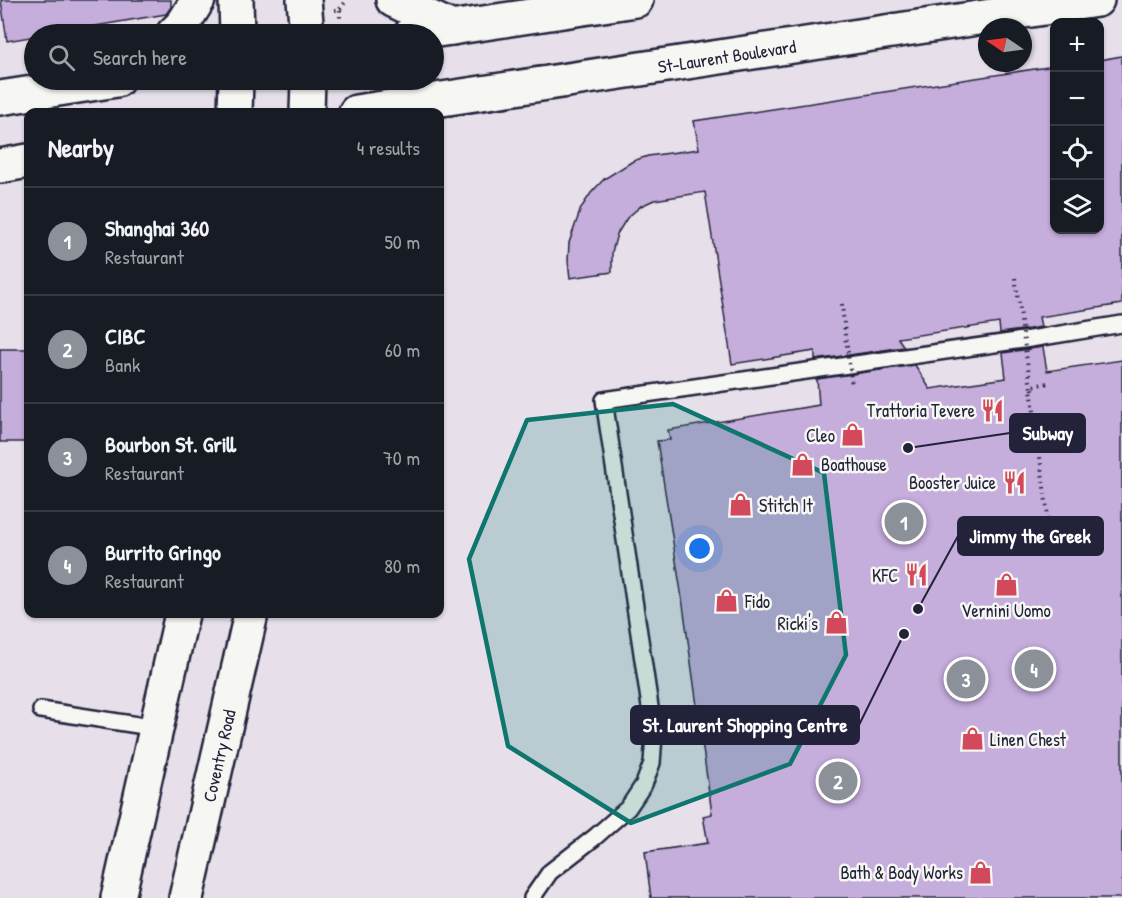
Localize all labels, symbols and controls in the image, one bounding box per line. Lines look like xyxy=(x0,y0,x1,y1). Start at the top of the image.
north arrow xyxy=(978,18,1032,72)
map controls xyxy=(1050,18,1104,234)
button: + xyxy=(1050,18,1104,72)
search box xyxy=(24,24,444,90)
street label: St-Laurent Boulevard xyxy=(656,33,797,79)
icon: search xyxy=(45,41,78,74)
text: Search here xyxy=(93,42,187,72)
button: − xyxy=(1050,72,1104,126)
button: locate xyxy=(1050,126,1104,180)
text: Nearby xyxy=(48,130,114,165)
text: 4 results xyxy=(357,134,420,161)
button: layers xyxy=(1050,180,1104,234)
text: Shanghai 360 xyxy=(105,213,209,243)
text: 1 xyxy=(64,228,71,255)
text: 50 m xyxy=(384,228,420,255)
text: Restaurant xyxy=(105,243,184,270)
text: CIBC xyxy=(105,321,145,351)
text: 2 xyxy=(63,336,72,363)
text: 60 m xyxy=(385,336,420,363)
text: Bank xyxy=(105,351,140,378)
restaurant icon: Trattoria Tevere xyxy=(980,397,1006,423)
place label: Trattoria Tevere xyxy=(867,398,975,423)
callout: Subway xyxy=(1010,414,1085,452)
text: Subway xyxy=(1023,419,1074,447)
shop icon: Cleo xyxy=(840,422,866,448)
place label: Cleo xyxy=(806,423,835,448)
text: Bourbon St. Grill xyxy=(105,429,236,459)
text: 3 xyxy=(63,444,72,471)
text: 70 m xyxy=(383,444,420,471)
shop icon: Boathouse xyxy=(790,451,816,477)
place label: Boathouse xyxy=(821,452,887,477)
text: Restaurant xyxy=(105,459,184,486)
restaurant icon: Booster Juice xyxy=(1001,469,1027,495)
place label: Booster Juice xyxy=(909,470,996,495)
shop icon: Stitch It xyxy=(728,492,754,518)
place label: Stitch It xyxy=(759,493,814,518)
pin: 1 xyxy=(884,500,924,544)
callout: Jimmy the Greek xyxy=(958,517,1103,555)
text: Jimmy the Greek xyxy=(969,522,1091,550)
your location xyxy=(685,534,714,563)
text: Burrito Gringo xyxy=(105,537,221,567)
text: 4 xyxy=(64,552,71,579)
text: 80 m xyxy=(384,552,420,579)
restaurant icon: KFC xyxy=(903,562,929,588)
place label: KFC xyxy=(872,563,898,588)
text: Restaurant xyxy=(105,567,184,594)
shop icon: Vernini Uomo xyxy=(993,571,1019,597)
shop icon: Fido xyxy=(714,588,740,614)
place label: Fido xyxy=(744,589,770,614)
place label: Vernini Uomo xyxy=(961,598,1051,623)
shop icon: Ricki's xyxy=(823,610,849,636)
place label: Ricki's xyxy=(777,611,818,636)
pin: 4 xyxy=(1014,646,1054,692)
pin: 3 xyxy=(946,656,986,702)
callout: St. Laurent Shopping Centre xyxy=(631,706,859,744)
street label: Coventry Road xyxy=(196,707,241,804)
text: St. Laurent Shopping Centre xyxy=(643,711,847,739)
shop icon: Linen Chest xyxy=(959,726,985,752)
place label: Linen Chest xyxy=(990,727,1067,752)
pin: 2 xyxy=(818,758,858,804)
shop icon: Bath & Body Works xyxy=(968,859,994,885)
place label: Bath & Body Works xyxy=(840,860,963,885)

